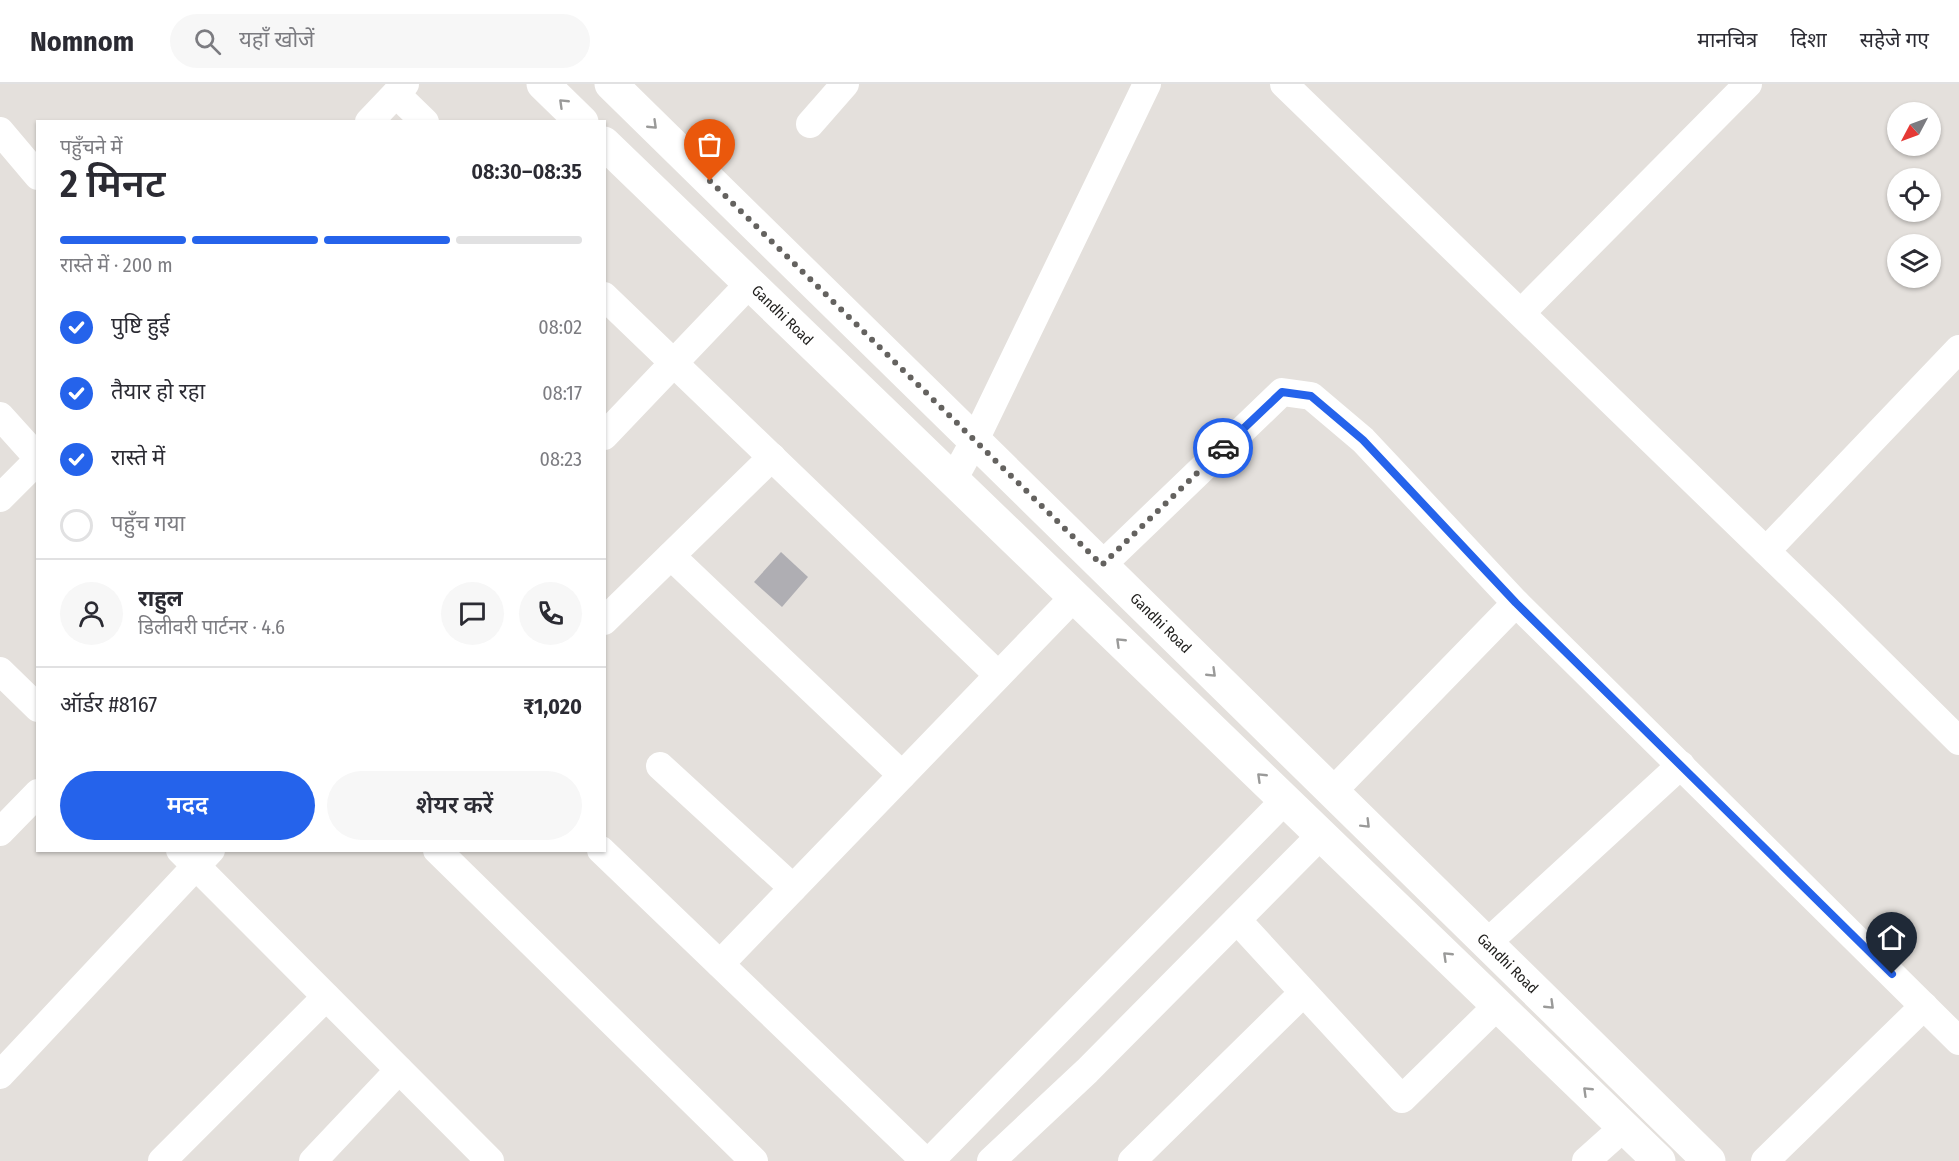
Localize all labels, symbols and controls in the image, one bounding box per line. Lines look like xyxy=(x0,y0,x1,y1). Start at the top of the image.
search box xyxy=(170,14,590,68)
text: Nomnom xyxy=(30,25,134,58)
icon: search xyxy=(191,25,224,58)
text: यहाँ खोजें xyxy=(239,26,314,53)
text: मानचित्र xyxy=(1697,27,1757,53)
text: दिशा xyxy=(1790,27,1827,53)
text: सहेजे गए xyxy=(1860,27,1929,53)
one-way arrow xyxy=(559,99,570,110)
north arrow xyxy=(1887,102,1941,156)
map controls xyxy=(1887,102,1941,288)
one-way arrow xyxy=(646,118,656,129)
pin xyxy=(684,119,735,181)
icon: bag xyxy=(693,128,726,161)
text: पहुँचने में xyxy=(60,135,122,159)
text: 08:30–08:35 xyxy=(471,158,582,185)
text: 2 मिनट xyxy=(60,161,165,207)
button: locate xyxy=(1887,168,1941,222)
button: layers xyxy=(1887,234,1941,288)
text: रास्ते में · 200 m xyxy=(60,253,173,277)
street label: Gandhi Road xyxy=(748,282,817,349)
icon: check xyxy=(60,311,93,344)
text: पुष्टि हुई xyxy=(111,312,170,339)
text: 08:02 xyxy=(538,315,582,339)
icon: check xyxy=(60,377,93,410)
text: तैयार हो रहा xyxy=(111,378,205,405)
text: 08:17 xyxy=(542,381,582,405)
courier xyxy=(1193,418,1253,478)
icon: car xyxy=(1207,432,1240,465)
icon: check xyxy=(60,443,93,476)
text: रास्ते में xyxy=(111,444,165,471)
text: 08:23 xyxy=(540,447,582,471)
text: पहुँच गया xyxy=(111,510,185,537)
button: person xyxy=(60,582,123,645)
button: chat xyxy=(441,582,504,645)
button: phone xyxy=(519,582,582,645)
text: राहुल xyxy=(138,585,183,612)
street label: Gandhi Road xyxy=(1126,589,1195,657)
text: डिलीवरी पार्टनर · 4.6 xyxy=(138,615,285,639)
one-way arrow xyxy=(1117,638,1128,649)
one-way arrow xyxy=(1205,665,1216,676)
text: ऑर्डर #8167 xyxy=(60,691,157,718)
text: ₹1,020 xyxy=(523,693,582,720)
button: मदद xyxy=(60,771,315,840)
button: शेयर करें xyxy=(327,771,582,840)
one-way arrow xyxy=(1257,773,1267,784)
one-way arrow xyxy=(1360,817,1370,828)
pin xyxy=(1866,912,1917,974)
icon: home xyxy=(1875,921,1908,954)
street label: Gandhi Road xyxy=(1473,930,1542,997)
one-way arrow xyxy=(1443,952,1453,963)
one-way arrow xyxy=(1544,998,1554,1009)
one-way arrow xyxy=(1583,1087,1593,1098)

